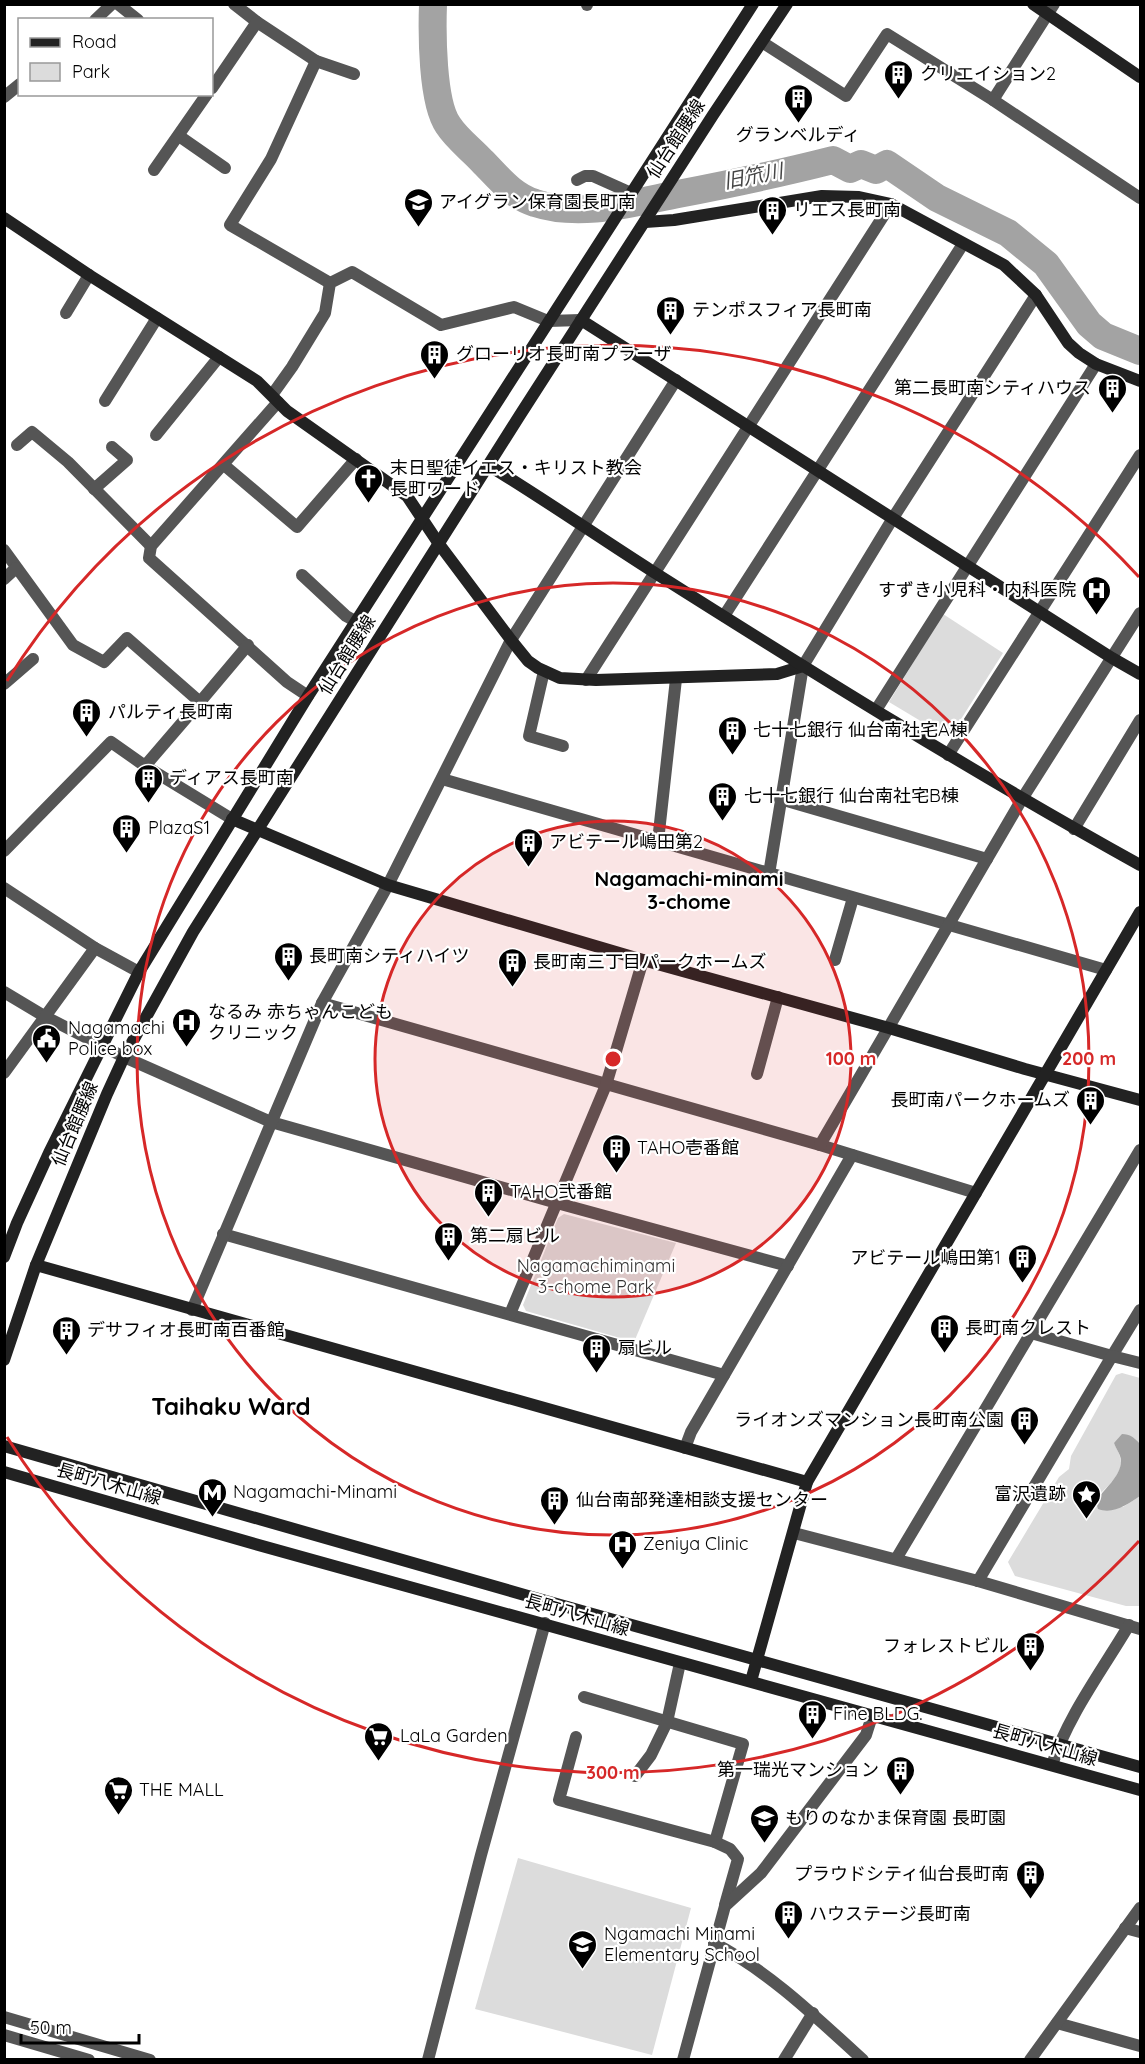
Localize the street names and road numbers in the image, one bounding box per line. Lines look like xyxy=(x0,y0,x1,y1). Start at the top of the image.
street label: 仙台館腰線 xyxy=(641,95,710,183)
street label: 仙台館腰線 xyxy=(313,610,380,699)
street label: 仙台館腰線 xyxy=(46,1078,103,1170)
street label: 長町八木山線 xyxy=(54,1458,164,1509)
street label: 長町八木山線 xyxy=(522,1589,632,1640)
street label: 長町八木山線 xyxy=(990,1719,1100,1770)

